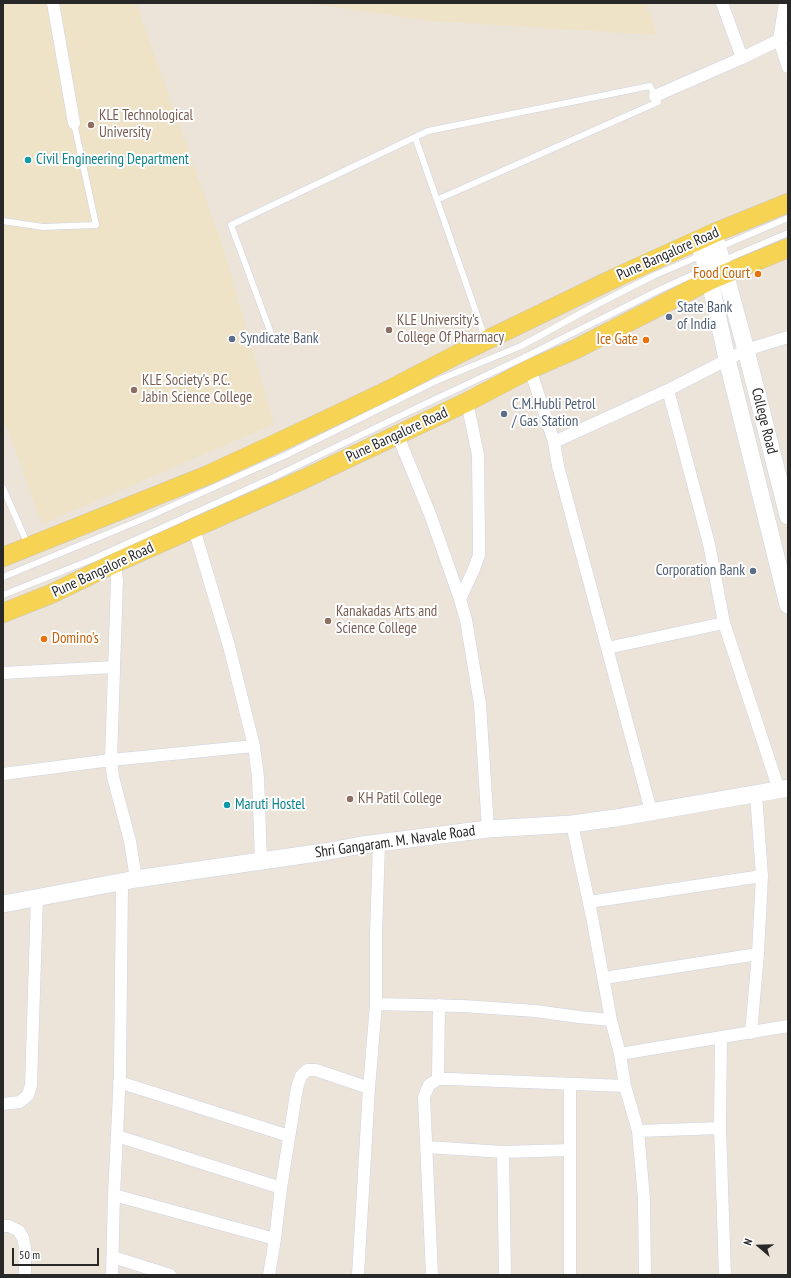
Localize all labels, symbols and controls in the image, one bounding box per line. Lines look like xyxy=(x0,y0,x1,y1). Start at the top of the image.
place label: KLE Technological University xyxy=(99,107,193,142)
marker: KLE Technological University xyxy=(86,120,96,130)
place label: Civil Engineering Department xyxy=(36,151,189,169)
marker: Civil Engineering Department xyxy=(23,155,33,165)
street label: Pune Bangalore Road xyxy=(614,223,722,285)
place label: Food Court xyxy=(693,265,750,283)
marker: Food Court xyxy=(753,269,763,279)
place label: State Bank of India xyxy=(677,299,732,334)
place label: KLE University's College Of Pharmacy xyxy=(397,312,504,347)
marker: State Bank of India xyxy=(664,312,674,322)
marker: KLE University's College Of Pharmacy xyxy=(384,325,394,335)
place label: Syndicate Bank xyxy=(240,330,319,348)
place label: Ice Gate xyxy=(596,331,638,349)
marker: Syndicate Bank xyxy=(227,334,237,344)
marker: Ice Gate xyxy=(641,335,651,345)
place label: KLE Society's P.C. Jabin Science College xyxy=(142,372,252,407)
marker: KLE Society's P.C. Jabin Science College xyxy=(129,385,139,395)
street label: College Road xyxy=(747,386,781,456)
place label: C.M.Hubli Petrol / Gas Station xyxy=(512,396,595,431)
street label: Pune Bangalore Road xyxy=(343,404,451,466)
marker: C.M.Hubli Petrol / Gas Station xyxy=(499,409,509,419)
street label: Pune Bangalore Road xyxy=(49,539,157,601)
place label: Corporation Bank xyxy=(656,562,745,580)
marker: Corporation Bank xyxy=(748,566,758,576)
place label: Kanakadas Arts and Science College xyxy=(336,603,437,638)
marker: Kanakadas Arts and Science College xyxy=(323,616,333,626)
place label: Domino's xyxy=(52,630,99,648)
marker: Domino's xyxy=(39,634,49,644)
place label: KH Patil College xyxy=(358,790,442,808)
marker: KH Patil College xyxy=(345,794,355,804)
place label: Maruti Hostel xyxy=(235,796,305,814)
marker: Maruti Hostel xyxy=(222,800,232,810)
street label: Shri Gangaram. M. Navale Road xyxy=(314,822,476,862)
north arrow xyxy=(739,1226,779,1266)
text: N xyxy=(740,1237,755,1247)
scale bar xyxy=(14,1240,101,1266)
text: 50 m xyxy=(19,1247,40,1262)

